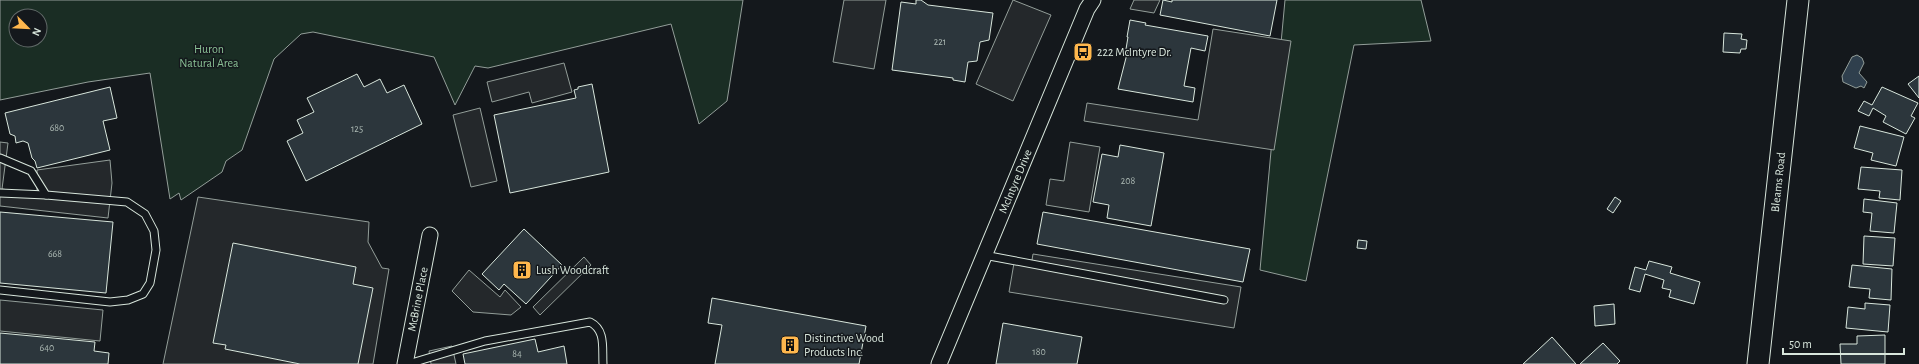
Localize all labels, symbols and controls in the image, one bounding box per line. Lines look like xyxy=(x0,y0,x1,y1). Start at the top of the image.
north arrow xyxy=(8,8,48,48)
text: N xyxy=(30,26,43,38)
house number: 221 xyxy=(934,37,946,47)
bus stop icon: 222 McIntyre Dr. xyxy=(1072,41,1094,63)
park label: Huron Natural Area xyxy=(179,43,239,69)
place label: 222 McIntyre Dr. xyxy=(1097,46,1172,59)
house number: 680 xyxy=(50,123,64,133)
house number: 125 xyxy=(351,124,363,134)
street label: McIntyre Drive xyxy=(997,147,1034,215)
street label: Bleams Road xyxy=(1769,151,1787,213)
house number: 208 xyxy=(1121,176,1136,186)
house number: 668 xyxy=(48,249,62,259)
building icon: Lush Woodcraft xyxy=(511,259,533,281)
place label: Lush Woodcraft xyxy=(536,264,609,276)
street label: McBrine Place xyxy=(405,266,430,332)
scale bar xyxy=(1783,330,1904,356)
place label: Distinctive Wood Products Inc. xyxy=(804,332,884,358)
building icon: Distinctive Wood Products Inc. xyxy=(779,334,801,356)
text: 50 m xyxy=(1789,338,1812,350)
house number: 640 xyxy=(40,343,54,353)
house number: 180 xyxy=(1032,347,1046,357)
house number: 84 xyxy=(512,349,522,359)

